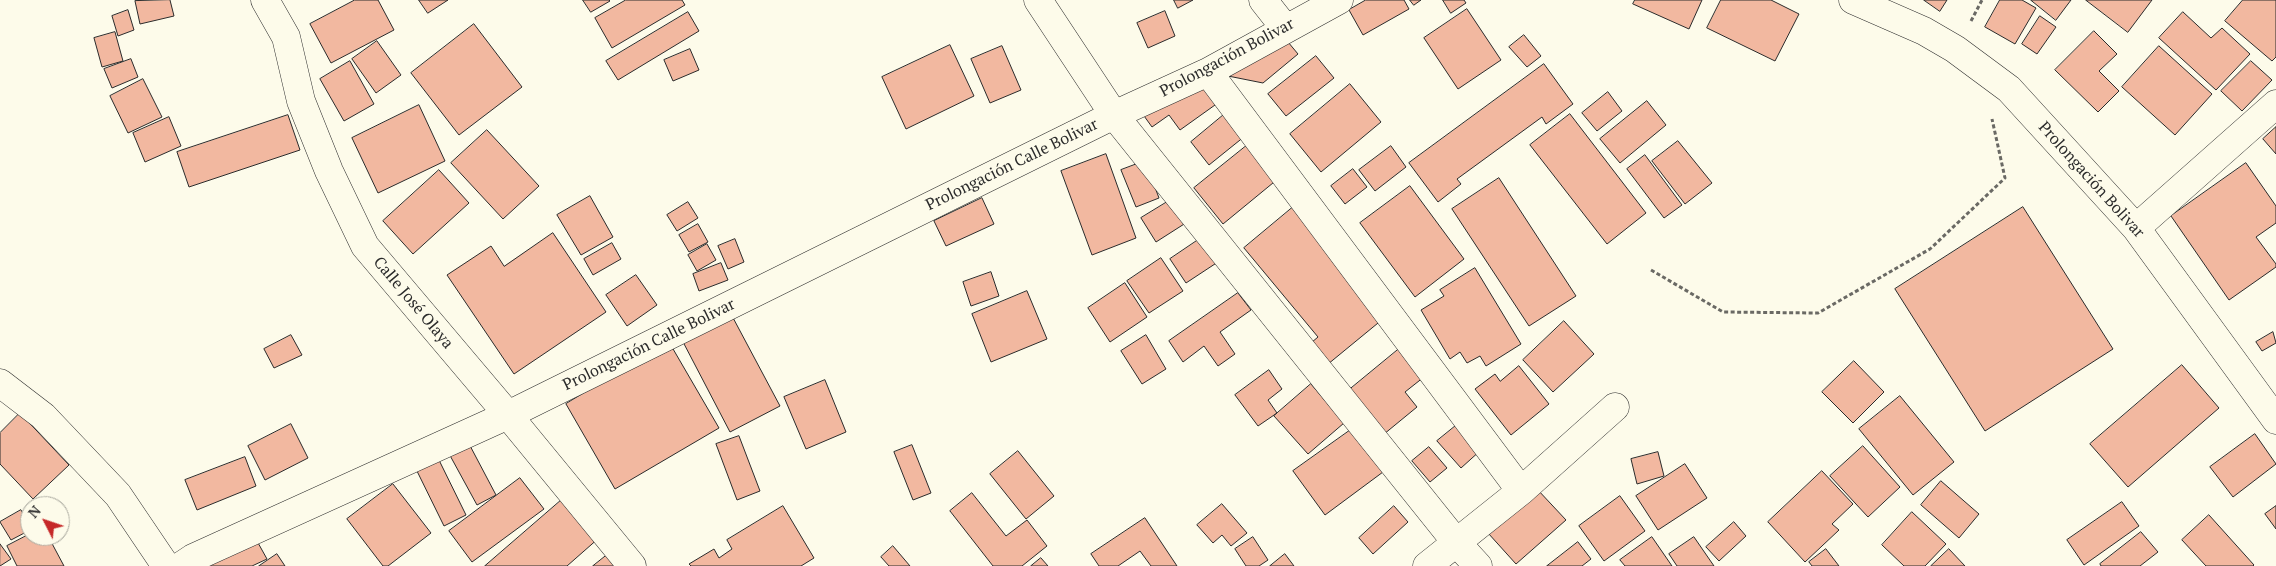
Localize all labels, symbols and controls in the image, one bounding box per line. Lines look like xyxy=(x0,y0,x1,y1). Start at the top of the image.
street label: Prolongación Bolivar xyxy=(1157,14,1297,102)
street label: Prolongación Calle Bolivar xyxy=(923,115,1101,215)
street label: Prolongación Bolivar xyxy=(2034,118,2148,242)
street label: Calle José Olaya xyxy=(369,253,457,353)
street label: Prolongación Calle Bolivar xyxy=(560,295,738,395)
north arrow xyxy=(20,496,70,546)
text: N xyxy=(23,501,45,522)

